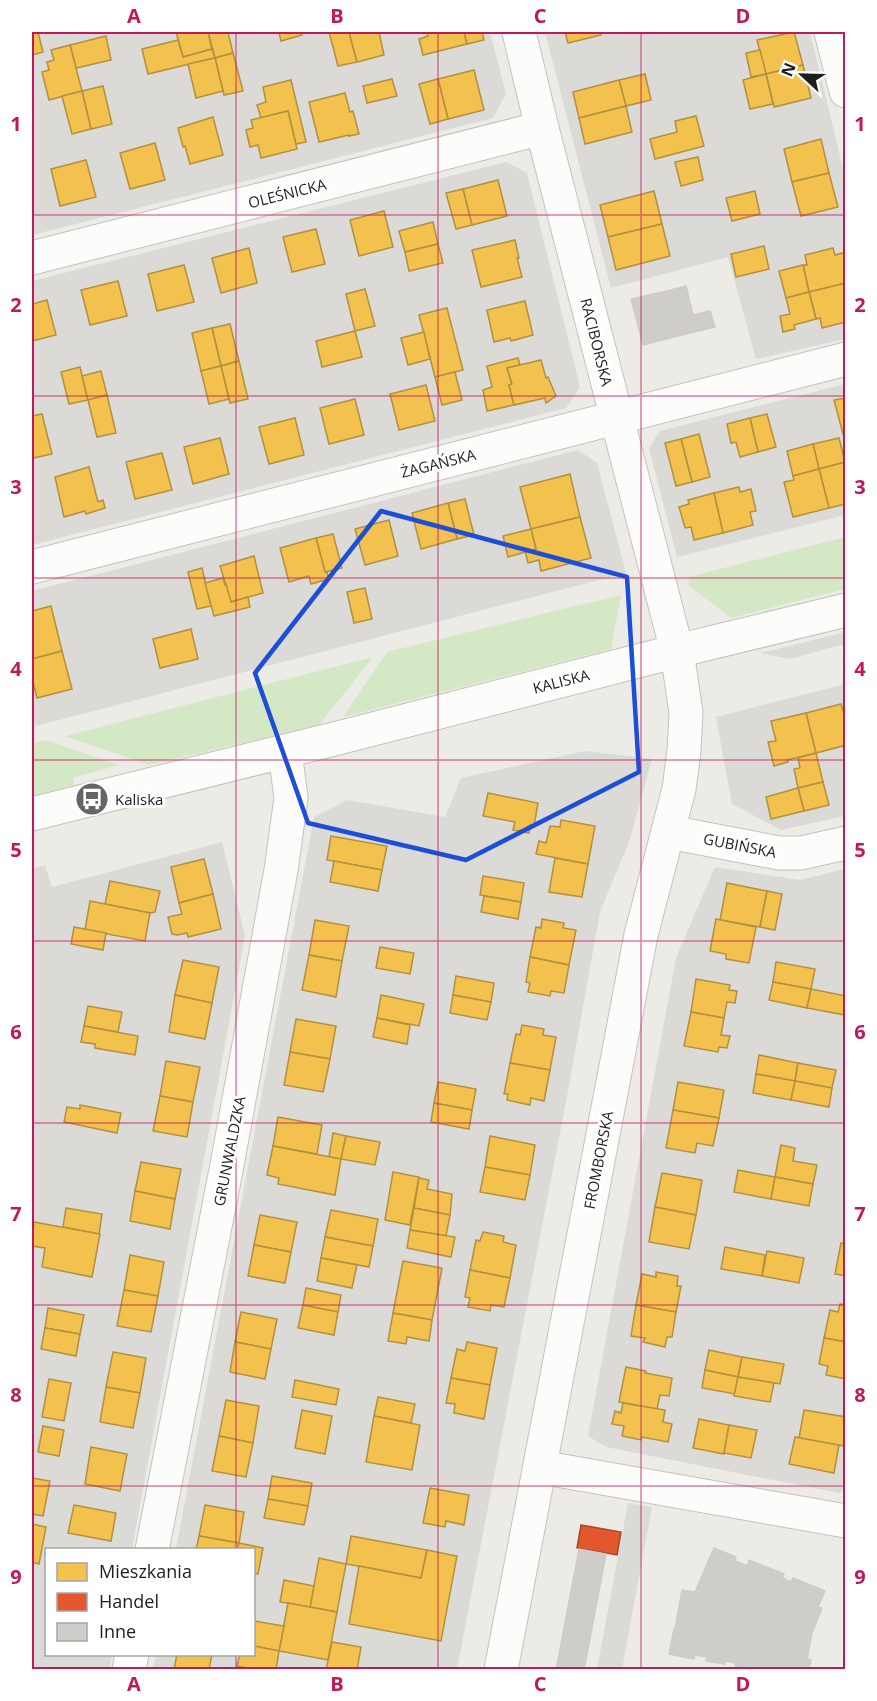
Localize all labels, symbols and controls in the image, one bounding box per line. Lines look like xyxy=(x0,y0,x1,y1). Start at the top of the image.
text: A xyxy=(127,2,141,29)
text: B xyxy=(330,2,344,29)
text: C xyxy=(534,2,547,29)
text: D xyxy=(736,2,750,29)
north arrow xyxy=(772,45,832,105)
text: N xyxy=(775,59,801,80)
text: 1 xyxy=(10,110,22,137)
text: 1 xyxy=(854,110,866,137)
street label: OLEŚNICKA xyxy=(246,174,329,212)
text: 2 xyxy=(10,291,22,318)
text: 2 xyxy=(854,291,866,318)
street label: RACIBORSKA xyxy=(576,296,618,389)
street label: ŻAGAŃSKA xyxy=(398,444,478,482)
text: 3 xyxy=(10,473,22,500)
text: 3 xyxy=(854,473,866,500)
text: 4 xyxy=(10,655,22,682)
text: 4 xyxy=(854,655,866,682)
street label: KALISKA xyxy=(531,664,592,698)
bus stop icon: Kaliska xyxy=(74,781,110,817)
place label: Kaliska xyxy=(115,789,163,809)
street label: GUBIŃSKA xyxy=(702,828,779,862)
text: 5 xyxy=(10,836,22,863)
text: 5 xyxy=(854,836,866,863)
text: 6 xyxy=(10,1018,22,1045)
text: 6 xyxy=(854,1018,866,1045)
street label: GRUNWALDZKA xyxy=(209,1094,250,1208)
street label: FROMBORSKA xyxy=(579,1109,617,1211)
text: 7 xyxy=(10,1200,22,1227)
text: 7 xyxy=(854,1200,866,1227)
text: 8 xyxy=(10,1381,22,1408)
text: 8 xyxy=(854,1381,866,1408)
legend xyxy=(45,1548,255,1656)
text: Mieszkania xyxy=(99,1559,192,1583)
text: 9 xyxy=(10,1563,22,1590)
text: 9 xyxy=(854,1563,866,1590)
text: Handel xyxy=(99,1589,159,1613)
text: Inne xyxy=(99,1619,136,1643)
text: A xyxy=(127,1670,141,1697)
text: B xyxy=(330,1670,344,1697)
text: C xyxy=(534,1670,547,1697)
text: D xyxy=(736,1670,750,1697)

